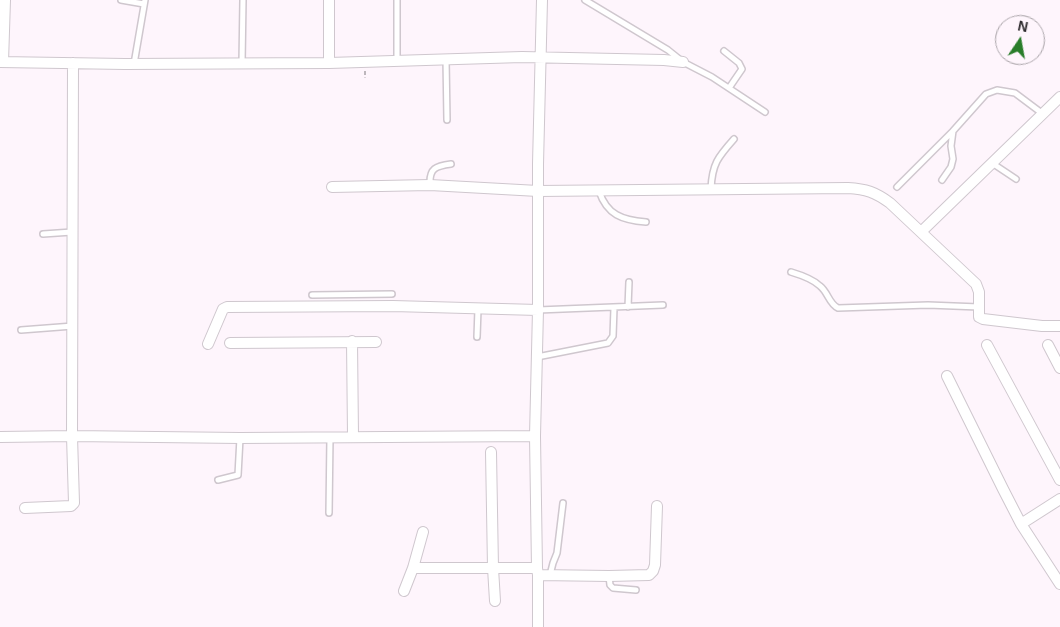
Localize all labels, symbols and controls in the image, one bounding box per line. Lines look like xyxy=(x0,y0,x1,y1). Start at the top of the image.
north arrow xyxy=(995,15,1045,65)
text: N xyxy=(1016,17,1030,35)

